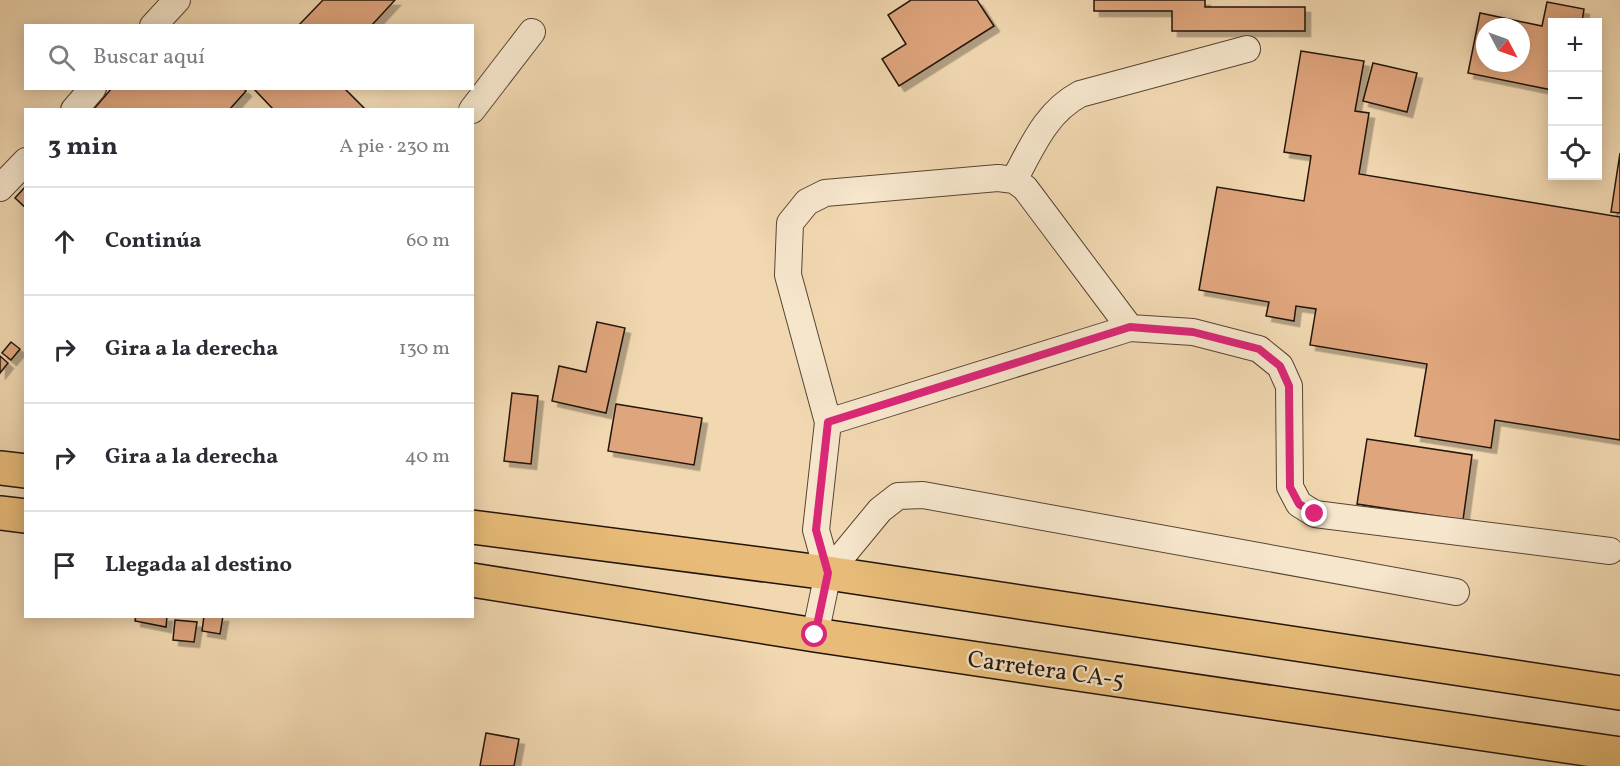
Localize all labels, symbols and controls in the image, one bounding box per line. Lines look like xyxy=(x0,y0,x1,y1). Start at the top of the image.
north arrow xyxy=(1476,18,1530,72)
map controls xyxy=(1548,18,1602,180)
button: + xyxy=(1548,18,1602,72)
search box xyxy=(24,24,474,90)
icon: search xyxy=(45,41,78,74)
text: Buscar aquí xyxy=(93,42,205,73)
button: − xyxy=(1548,72,1602,126)
button: locate xyxy=(1548,126,1602,180)
text: 3 min xyxy=(48,129,118,165)
text: A pie · 230 m xyxy=(339,133,450,161)
icon: ahead xyxy=(48,225,81,258)
text: Continúa xyxy=(105,226,202,257)
text: 60 m xyxy=(406,227,450,255)
icon: right xyxy=(48,333,81,366)
text: Gira a la derecha xyxy=(105,334,278,365)
text: 130 m xyxy=(399,335,450,363)
icon: right xyxy=(48,441,81,474)
text: Gira a la derecha xyxy=(105,442,278,473)
text: 40 m xyxy=(405,443,450,471)
route end xyxy=(1301,500,1327,526)
icon: arrive xyxy=(48,549,81,582)
text: Llegada al destino xyxy=(105,550,292,581)
route start xyxy=(801,621,827,647)
street label: Carretera CA-5 xyxy=(965,643,1126,699)

